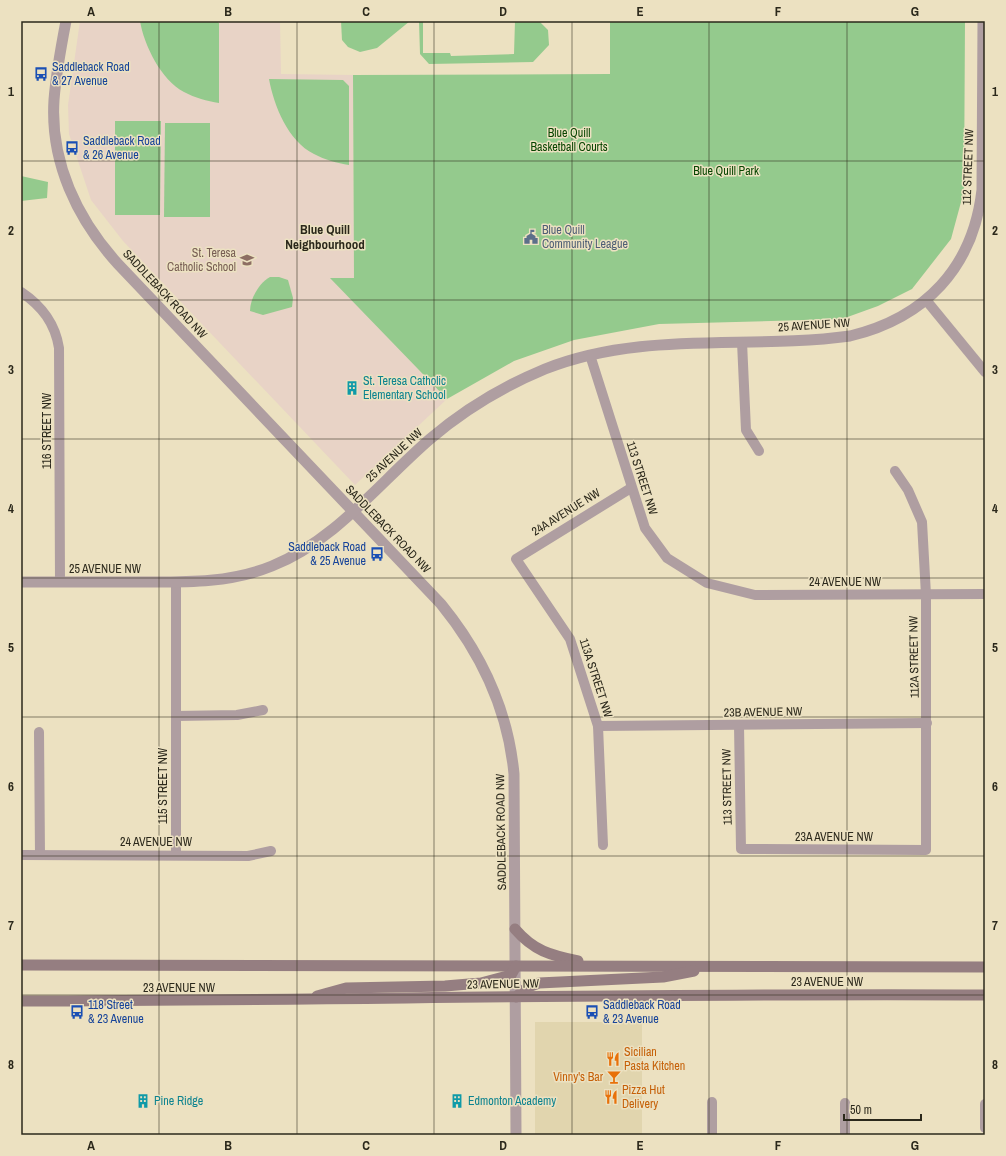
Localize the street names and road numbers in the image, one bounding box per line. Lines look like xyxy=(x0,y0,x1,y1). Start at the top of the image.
street label: 112 STREET NW xyxy=(959,128,977,205)
street label: SADDLEBACK ROAD NW xyxy=(119,246,211,343)
street label: 25 AVENUE NW xyxy=(778,314,851,335)
street label: 116 STREET NW xyxy=(39,392,55,469)
street label: 25 AVENUE NW xyxy=(362,424,426,485)
street label: 113 STREET NW xyxy=(623,439,662,517)
street label: SADDLEBACK ROAD NW xyxy=(342,482,435,577)
street label: 24A AVENUE NW xyxy=(529,484,604,539)
street label: 25 AVENUE NW xyxy=(69,561,142,577)
street label: 24 AVENUE NW xyxy=(809,574,882,590)
street label: 112A STREET NW xyxy=(905,615,923,698)
street label: 113A STREET NW xyxy=(576,636,617,720)
street label: 23B AVENUE NW xyxy=(724,703,803,721)
street label: 115 STREET NW xyxy=(155,747,171,824)
street label: 113 STREET NW xyxy=(718,748,736,825)
street label: SADDLEBACK ROAD NW xyxy=(492,773,510,890)
street label: 23A AVENUE NW xyxy=(795,829,874,845)
street label: 24 AVENUE NW xyxy=(120,834,193,850)
street label: 23 AVENUE NW xyxy=(791,974,864,990)
street label: 23 AVENUE NW xyxy=(467,975,540,993)
street label: 23 AVENUE NW xyxy=(143,980,216,996)

